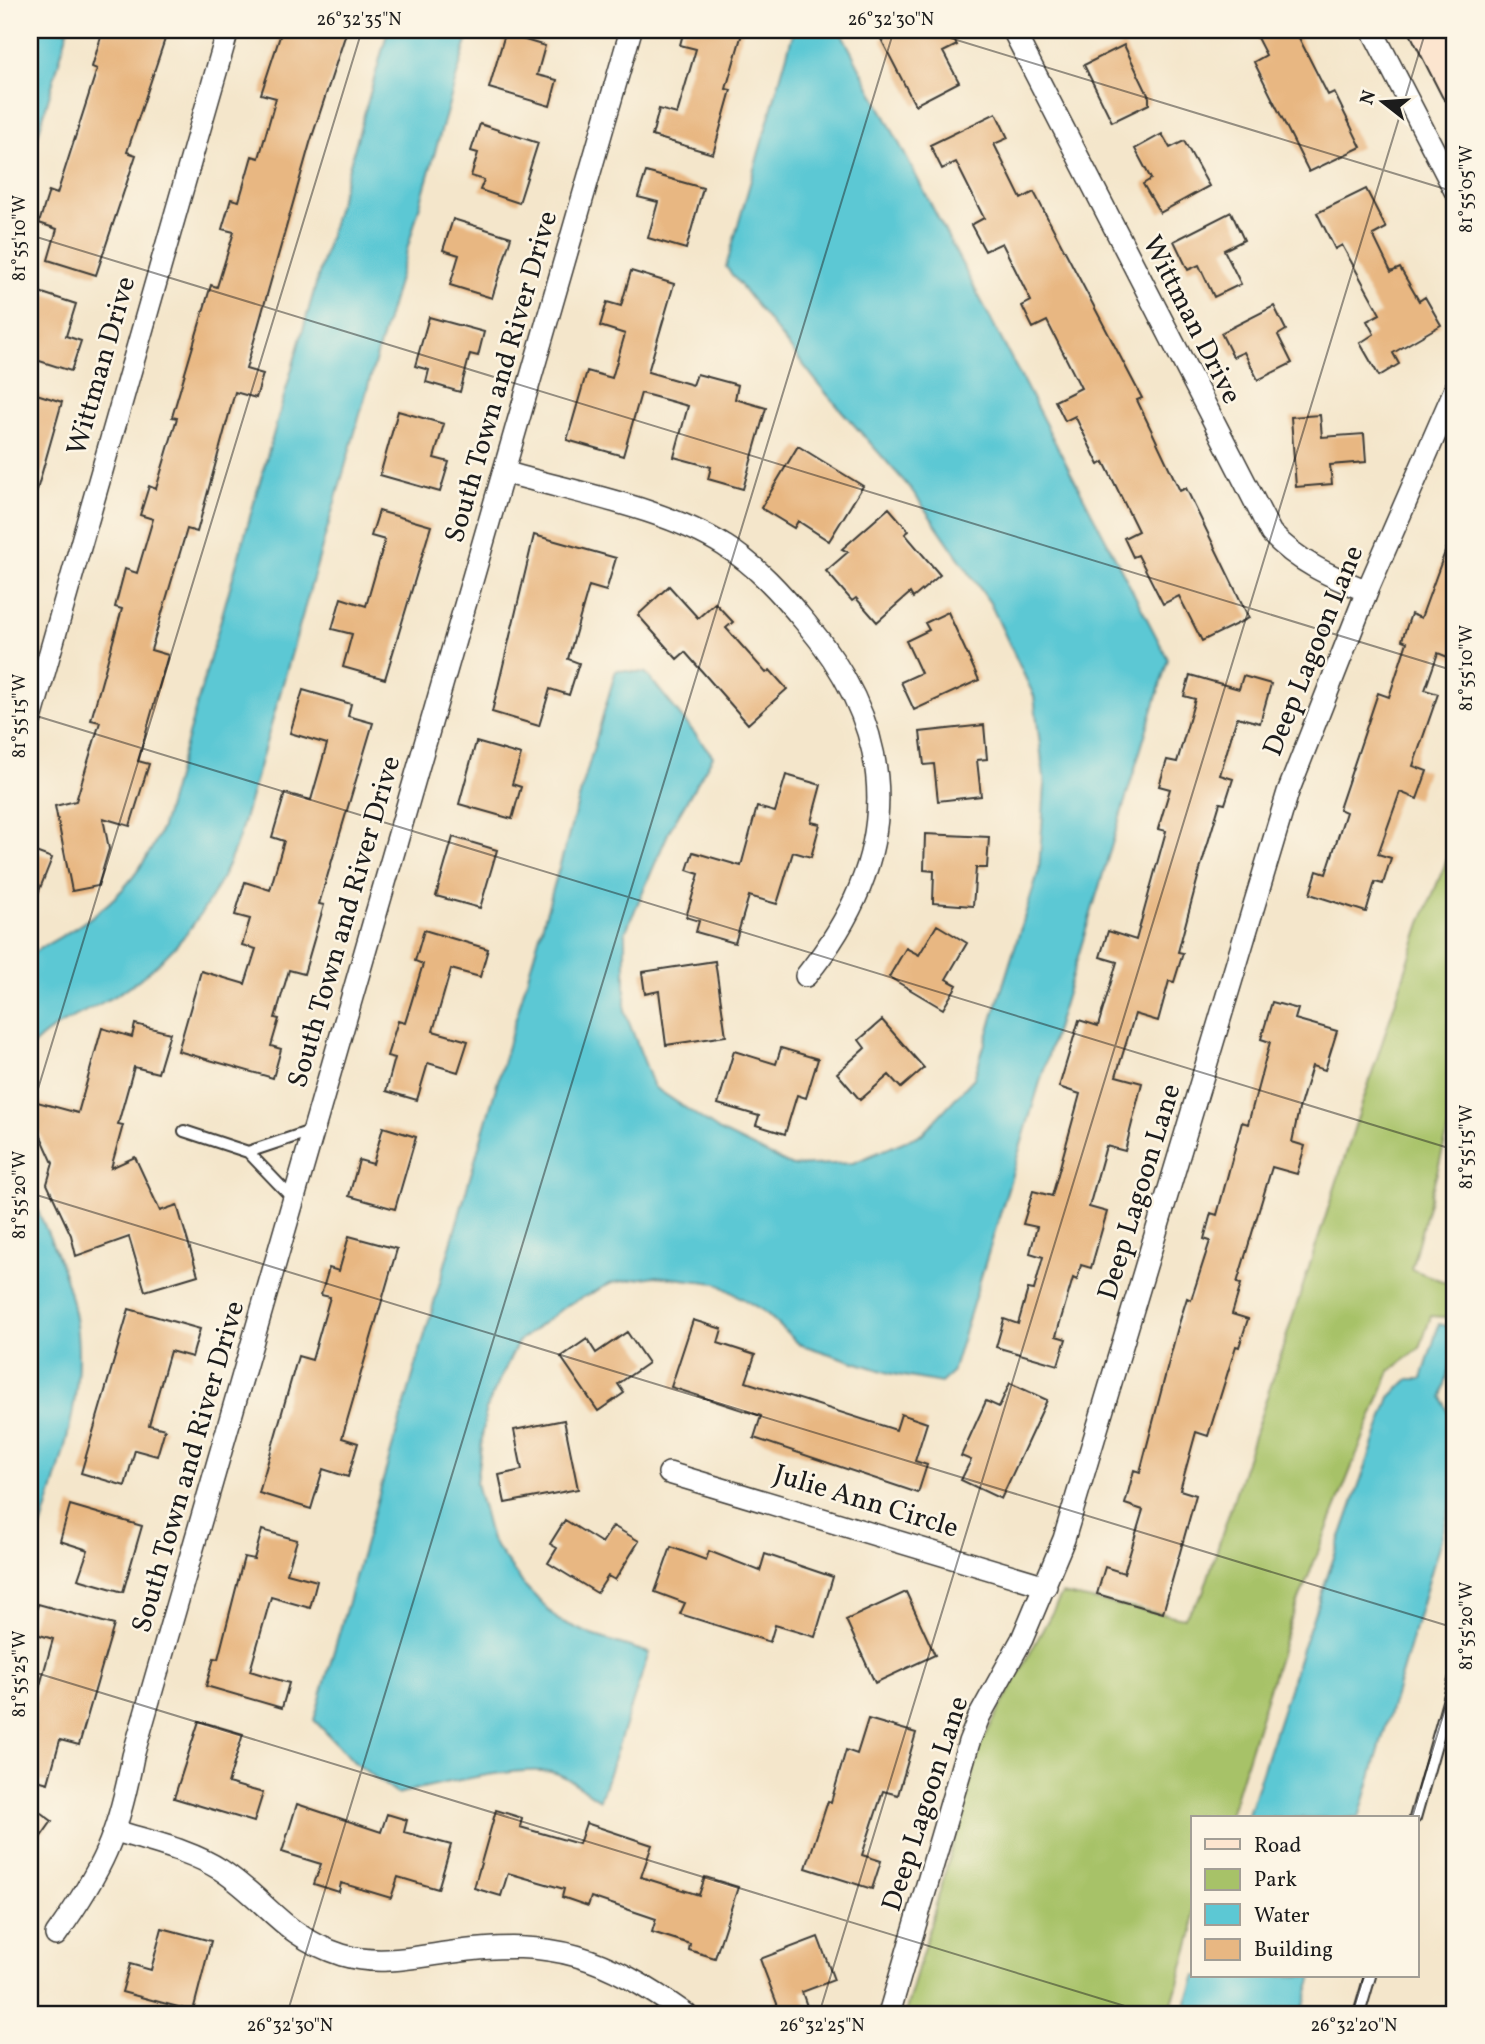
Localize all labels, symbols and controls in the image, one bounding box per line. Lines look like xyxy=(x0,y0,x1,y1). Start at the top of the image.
text: 26°32'35"N xyxy=(316,8,402,33)
text: 26°32'30"N xyxy=(848,8,934,33)
north arrow xyxy=(1348,66,1418,136)
text: N xyxy=(1354,87,1383,108)
text: 81°55'05"W xyxy=(1455,145,1480,233)
text: 81°55'10"W xyxy=(8,195,33,281)
street label: South Town and River Drive xyxy=(436,206,568,548)
street label: Wittman Drive xyxy=(1132,229,1250,411)
street label: Wittman Drive xyxy=(58,272,146,460)
street label: Deep Lagoon Lane xyxy=(1254,540,1374,762)
text: 81°55'10"W xyxy=(1455,625,1480,711)
text: 81°55'15"W xyxy=(8,674,33,758)
street label: South Town and River Drive xyxy=(279,751,411,1093)
street label: Deep Lagoon Lane xyxy=(1089,1079,1191,1305)
text: 81°55'15"W xyxy=(1455,1105,1480,1189)
text: 81°55'20"W xyxy=(8,1151,33,1239)
street label: South Town and River Drive xyxy=(123,1296,255,1638)
street label: Julie Ann Circle xyxy=(769,1455,963,1549)
text: 81°55'20"W xyxy=(1455,1582,1480,1670)
text: 81°55'25"W xyxy=(8,1630,33,1718)
street label: Deep Lagoon Lane xyxy=(873,1691,979,1917)
legend xyxy=(1191,1816,1418,1978)
text: Road xyxy=(1254,1832,1301,1861)
text: Park xyxy=(1254,1866,1297,1895)
text: Water xyxy=(1254,1902,1310,1931)
text: Building xyxy=(1254,1936,1333,1965)
text: 26°32'30"N xyxy=(247,2014,333,2039)
text: 26°32'25"N xyxy=(779,2014,865,2039)
text: 26°32'20"N xyxy=(1311,2014,1397,2039)

